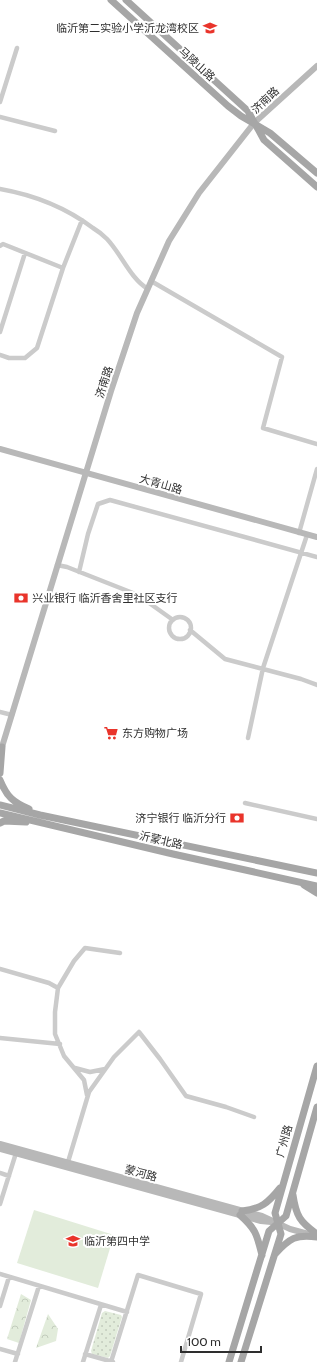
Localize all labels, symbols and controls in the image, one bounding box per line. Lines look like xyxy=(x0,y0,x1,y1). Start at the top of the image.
school or university icon: 临沂第二实验小学沂龙湾校区 xyxy=(202,20,218,36)
place label: 临沂第二实验小学沂龙湾校区 xyxy=(56,21,199,35)
street label: 马陵山路 xyxy=(176,44,218,84)
street label: 济南路 xyxy=(248,84,282,116)
street label: 济南路 xyxy=(92,364,116,400)
street label: 大青山路 xyxy=(138,471,184,497)
bank icon: 兴业银行 临沂香舍里社区支行 xyxy=(13,590,29,606)
place label: 兴业银行 临沂香舍里社区支行 xyxy=(32,591,177,605)
supermarket icon: 东方购物广场 xyxy=(103,725,119,741)
place label: 东方购物广场 xyxy=(122,726,188,740)
bank icon: 济宁银行 临沂分行 xyxy=(229,810,245,826)
place label: 济宁银行 临沂分行 xyxy=(136,811,226,825)
street label: 沂蒙北路 xyxy=(138,828,184,852)
street label: 广州路 xyxy=(273,1123,295,1159)
street label: 蒙河路 xyxy=(123,1162,159,1184)
school or university icon: 临沂第四中学 xyxy=(65,1233,81,1249)
place label: 临沂第四中学 xyxy=(84,1234,150,1248)
scale bar xyxy=(181,1328,261,1354)
text: 100 m xyxy=(187,1334,221,1349)

